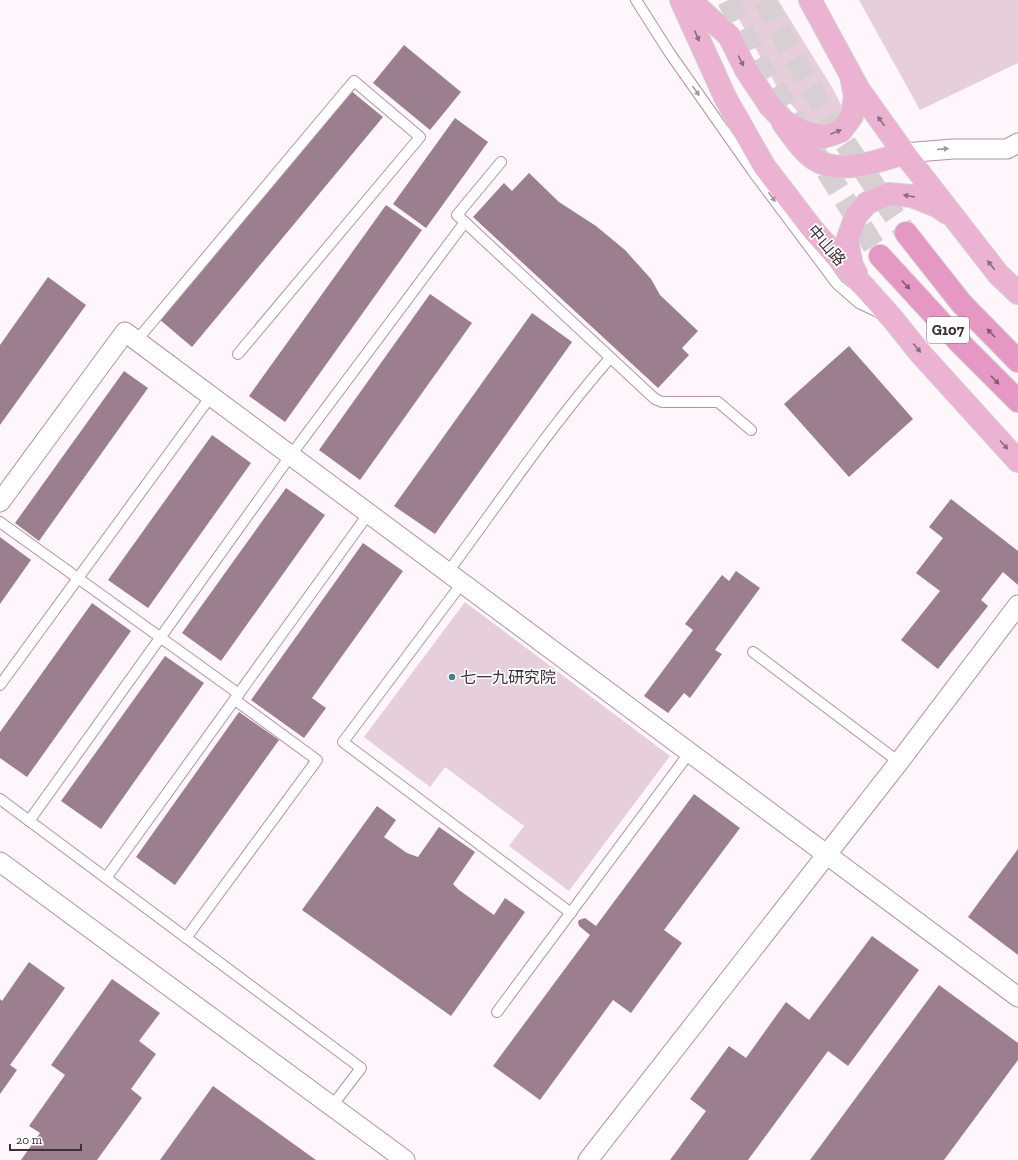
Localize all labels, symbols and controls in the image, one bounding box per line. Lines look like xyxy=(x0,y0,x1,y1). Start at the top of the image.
one-way arrow xyxy=(694,30,700,41)
one-way arrow xyxy=(738,55,744,67)
one-way arrow xyxy=(692,86,700,96)
one-way arrow xyxy=(877,116,885,126)
one-way arrow xyxy=(830,129,842,135)
one-way arrow xyxy=(937,146,949,153)
one-way arrow xyxy=(767,191,776,202)
one-way arrow xyxy=(903,193,915,199)
street label: 中山路 xyxy=(804,221,850,270)
one-way arrow xyxy=(987,259,996,270)
one-way arrow xyxy=(901,280,911,290)
road number: G107 xyxy=(927,317,969,343)
one-way arrow xyxy=(986,328,996,338)
one-way arrow xyxy=(912,343,921,354)
one-way arrow xyxy=(990,375,1000,385)
one-way arrow xyxy=(999,440,1008,450)
place label: 七一九研究院 xyxy=(460,668,556,687)
marker: 七一九研究院 xyxy=(447,672,457,682)
scale bar xyxy=(10,1126,81,1152)
text: 20 m xyxy=(16,1133,43,1147)

